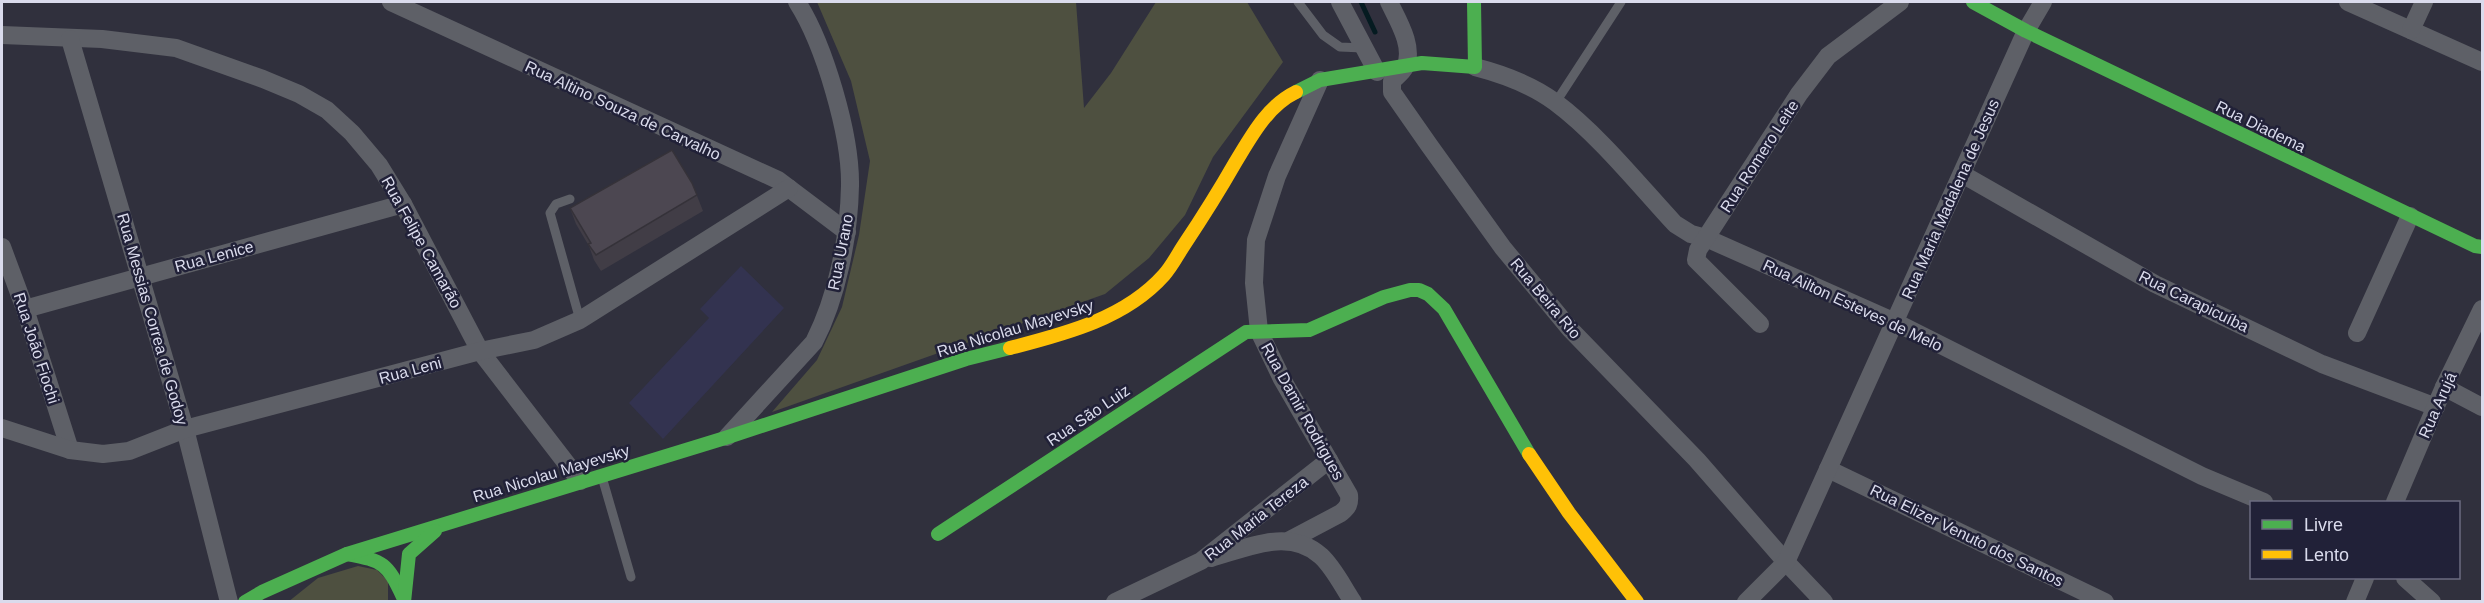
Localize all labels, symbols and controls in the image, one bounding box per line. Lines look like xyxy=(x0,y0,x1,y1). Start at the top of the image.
street label: Rua Altino Souza de Carvalho xyxy=(522,58,723,163)
street label: Rua Romero Leite xyxy=(1717,97,1802,215)
street label: Rua Maria Madalena de Jesus xyxy=(1899,97,2002,302)
street label: Rua Diadema xyxy=(2213,97,2309,156)
street label: Rua Felipe Camarão xyxy=(378,174,465,311)
street label: Rua Messias Correa de Godoy xyxy=(114,211,191,427)
street label: Rua Urano xyxy=(825,212,856,292)
street label: Rua Lenice xyxy=(173,238,256,275)
street label: Rua Beira Rio xyxy=(1507,255,1584,342)
street label: Rua Ailton Esteves de Melo xyxy=(1761,256,1945,355)
street label: Rua Carapicuíba xyxy=(2136,267,2252,335)
street label: Rua João Fiochi xyxy=(11,291,62,406)
street label: Rua Nicolau Mayevsky xyxy=(935,297,1095,360)
street label: Rua Damir Rodrigues xyxy=(1258,340,1347,483)
street label: Rua Leni xyxy=(377,354,443,387)
street label: Rua Arujá xyxy=(2415,370,2460,441)
street label: Rua São Luiz xyxy=(1044,382,1133,449)
street label: Rua Nicolau Mayevsky xyxy=(471,442,631,505)
street label: Rua Maria Tereza xyxy=(1201,473,1311,564)
street label: Rua Elizer Venuto dos Santos xyxy=(1868,481,2066,590)
legend xyxy=(2250,501,2460,579)
text: Livre xyxy=(2304,515,2343,535)
text: Lento xyxy=(2304,545,2349,565)

